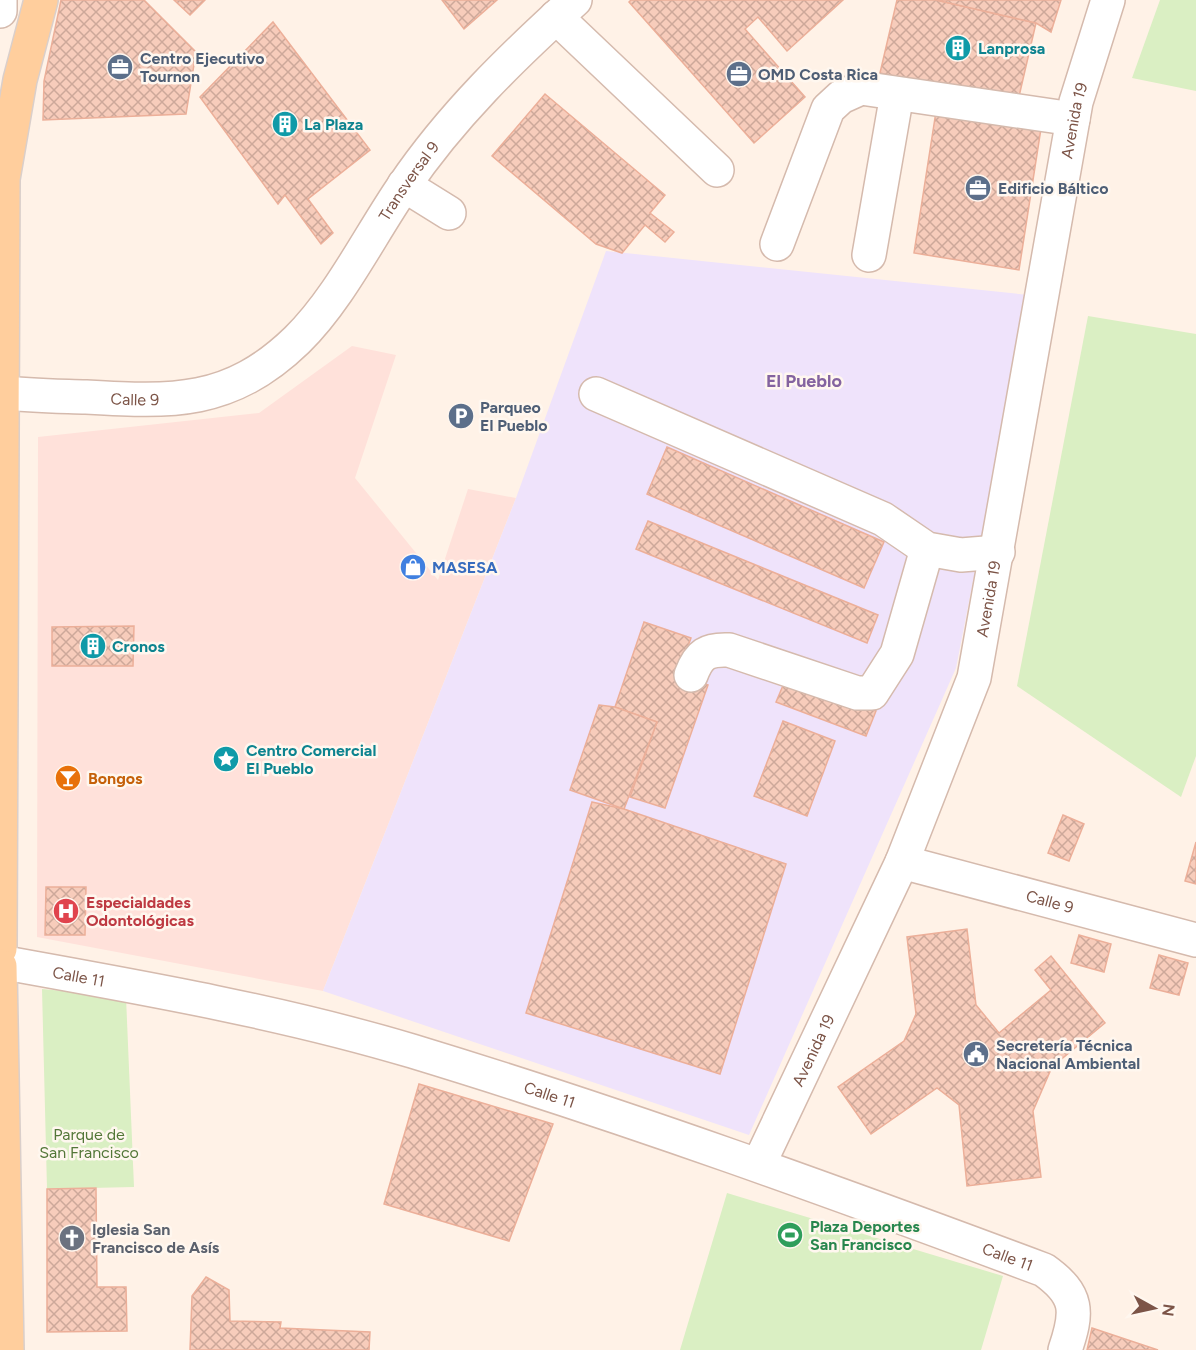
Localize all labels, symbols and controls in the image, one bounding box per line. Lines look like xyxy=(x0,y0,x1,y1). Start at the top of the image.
building icon: Lanprosa xyxy=(943,33,973,63)
place label: Lanprosa xyxy=(978,39,1045,58)
place label: Centro Ejecutivo Tournon xyxy=(140,49,264,86)
office icon: Centro Ejecutivo Tournon xyxy=(105,52,135,82)
office icon: OMD Costa Rica xyxy=(724,59,754,89)
place label: OMD Costa Rica xyxy=(758,65,878,84)
street label: Avenida 19 xyxy=(1057,80,1091,160)
building icon: La Plaza xyxy=(270,109,300,139)
place label: La Plaza xyxy=(304,115,363,134)
street label: Transversal 9 xyxy=(374,137,443,224)
office icon: Edificio Báltico xyxy=(963,173,993,203)
place label: Edificio Báltico xyxy=(998,179,1108,198)
district label: El Pueblo xyxy=(766,370,842,392)
street label: Calle 9 xyxy=(110,389,159,409)
place label: Parqueo El Pueblo xyxy=(480,398,548,435)
parking icon: Parqueo El Pueblo xyxy=(446,401,476,431)
shop icon: MASESA xyxy=(398,552,428,582)
place label: MASESA xyxy=(432,558,498,577)
street label: Avenida 19 xyxy=(972,559,1004,639)
building icon: Cronos xyxy=(78,631,108,661)
place label: Cronos xyxy=(112,637,165,656)
place label: Centro Comercial El Pueblo xyxy=(246,741,376,778)
place icon: Centro Comercial El Pueblo xyxy=(211,744,241,774)
bar icon: Bongos xyxy=(53,763,83,793)
place label: Bongos xyxy=(88,769,143,788)
street label: Calle 9 xyxy=(1024,886,1076,917)
place label: Especialdades Odontológicas xyxy=(86,893,194,930)
hospital icon: Especialdades Odontológicas xyxy=(51,896,81,926)
street label: Calle 11 xyxy=(51,962,106,990)
street label: Avenida 19 xyxy=(788,1011,838,1089)
place label: Secretería Técnica Nacional Ambiental xyxy=(996,1036,1140,1073)
public building icon: Secretería Técnica Nacional Ambiental xyxy=(961,1039,991,1069)
street label: Calle 11 xyxy=(522,1077,578,1112)
park label: Parque de San Francisco xyxy=(39,1125,139,1162)
place label: Plaza Deportes San Francisco xyxy=(810,1217,920,1254)
place label: Iglesia San Francisco de Asís xyxy=(92,1220,220,1257)
sports icon: Plaza Deportes San Francisco xyxy=(775,1220,805,1250)
church icon: Iglesia San Francisco de Asís xyxy=(57,1223,87,1253)
street label: Calle 11 xyxy=(980,1238,1036,1275)
north arrow xyxy=(1124,1278,1184,1338)
text: N xyxy=(1158,1303,1179,1317)

